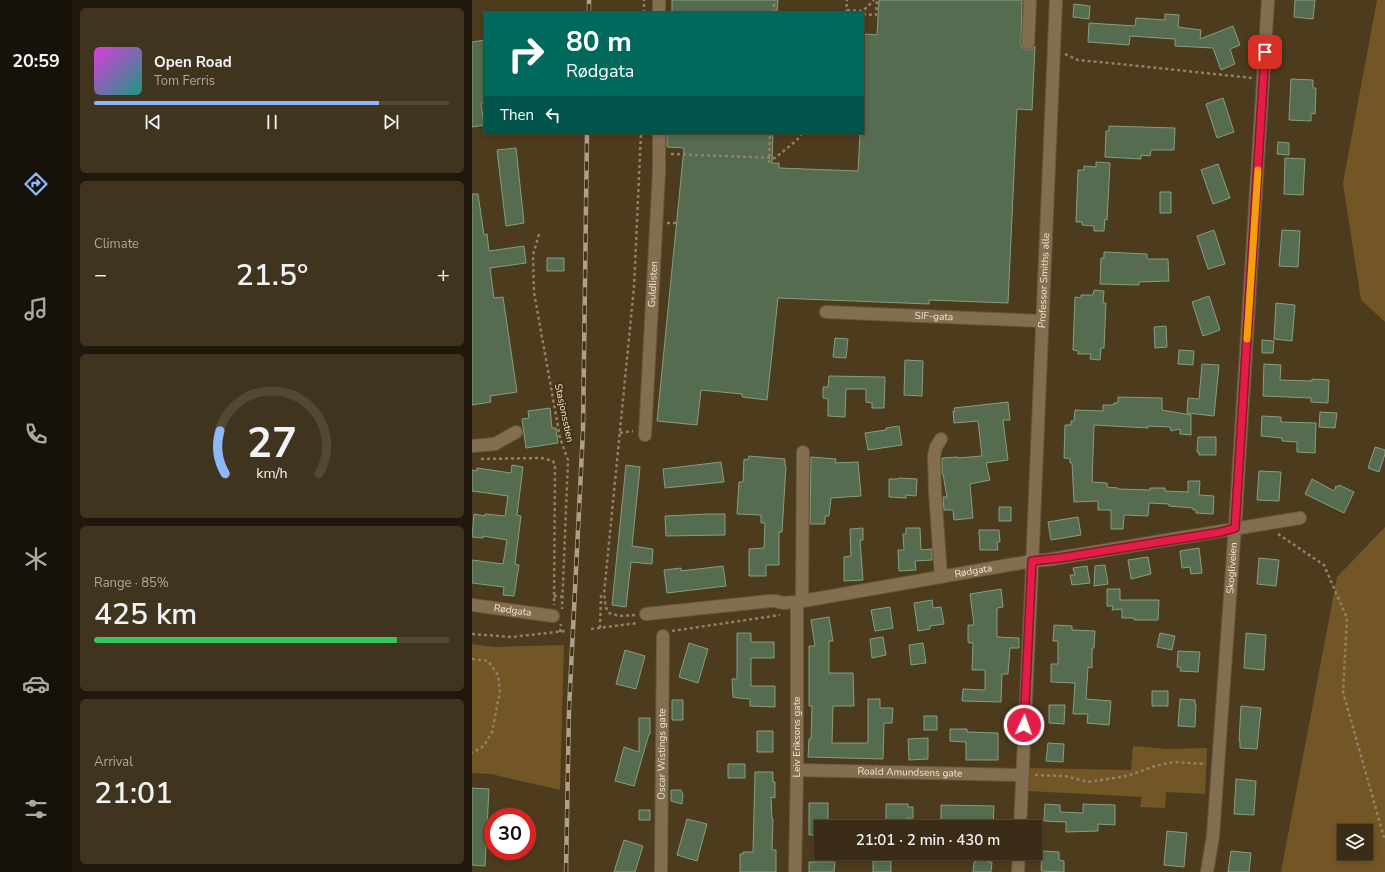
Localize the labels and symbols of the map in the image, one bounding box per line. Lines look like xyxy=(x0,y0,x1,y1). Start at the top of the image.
pin xyxy=(1248,35,1282,69)
street label: Professor Smiths alle xyxy=(1035,233,1053,328)
street label: Guldlisten xyxy=(645,261,661,308)
street label: SIF-gata xyxy=(914,309,953,324)
street label: Stasjonsstien xyxy=(551,382,577,444)
street label: Skogliveien xyxy=(1223,542,1241,594)
street label: Rødgata xyxy=(953,561,993,581)
street label: Rødgata xyxy=(493,601,532,620)
street label: Leiv Eriksons gate xyxy=(790,697,804,778)
position arrow xyxy=(1003,704,1045,746)
street label: Oscar Wistings gate xyxy=(655,708,669,800)
street label: Roald Amundsens gate xyxy=(857,764,963,781)
speed limit sign: 30 xyxy=(484,808,536,860)

